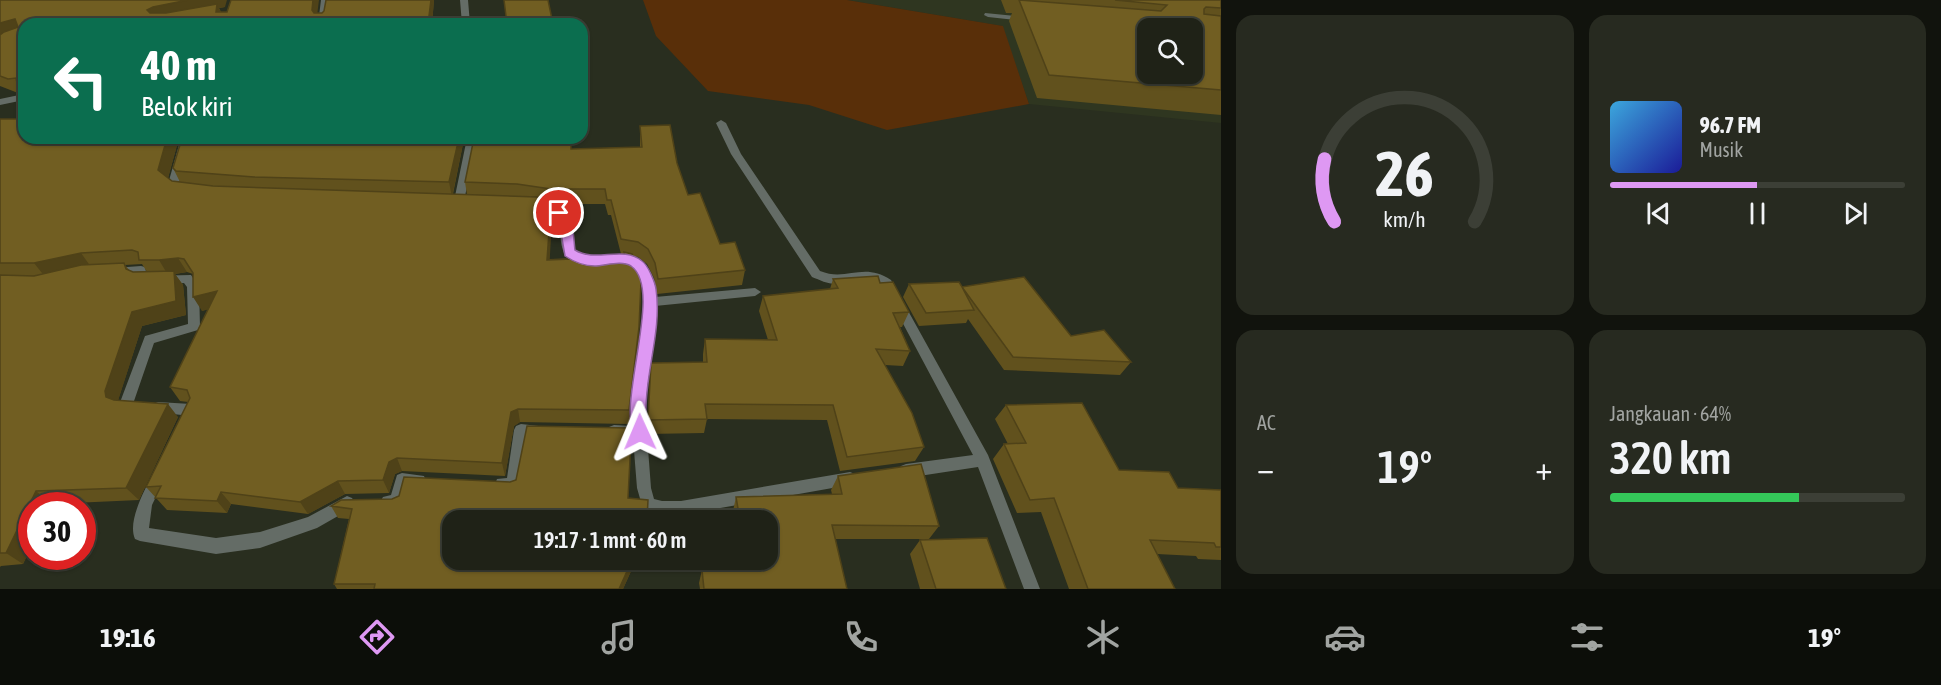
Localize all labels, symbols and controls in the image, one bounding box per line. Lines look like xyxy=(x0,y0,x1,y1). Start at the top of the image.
map controls xyxy=(1137,18,1203,84)
button: search xyxy=(1137,18,1203,84)
text: 40 m xyxy=(141,41,216,89)
icon: left xyxy=(42,42,120,120)
text: Belok kiri xyxy=(141,91,233,122)
text: 96.7 FM xyxy=(1700,112,1761,138)
text: 26 xyxy=(1375,138,1434,209)
text: Musik xyxy=(1700,138,1743,161)
pin xyxy=(533,187,584,238)
icon: arrive xyxy=(542,196,575,229)
icon: previous xyxy=(1642,197,1675,230)
icon: pause xyxy=(1741,197,1774,230)
icon: next xyxy=(1839,197,1872,230)
text: km/h xyxy=(1383,208,1426,233)
position arrow xyxy=(608,400,672,464)
text: Jangkauan · 64% xyxy=(1610,402,1731,425)
text: AC xyxy=(1257,411,1276,434)
text: 320 km xyxy=(1610,432,1731,484)
text: 19° xyxy=(1377,441,1432,493)
text: − xyxy=(1257,449,1274,487)
text: + xyxy=(1535,449,1552,487)
speed limit sign: 30 xyxy=(18,492,96,570)
text: 19:17 · 1 mnt · 60 m xyxy=(534,527,686,553)
icon: directions xyxy=(356,616,398,658)
icon: music xyxy=(598,616,640,658)
icon: phone xyxy=(840,616,882,658)
icon: climate xyxy=(1082,616,1124,658)
icon: car xyxy=(1324,616,1366,658)
icon: filters xyxy=(1566,616,1608,658)
text: 19:16 xyxy=(100,622,156,653)
text: 19° xyxy=(1808,622,1841,653)

